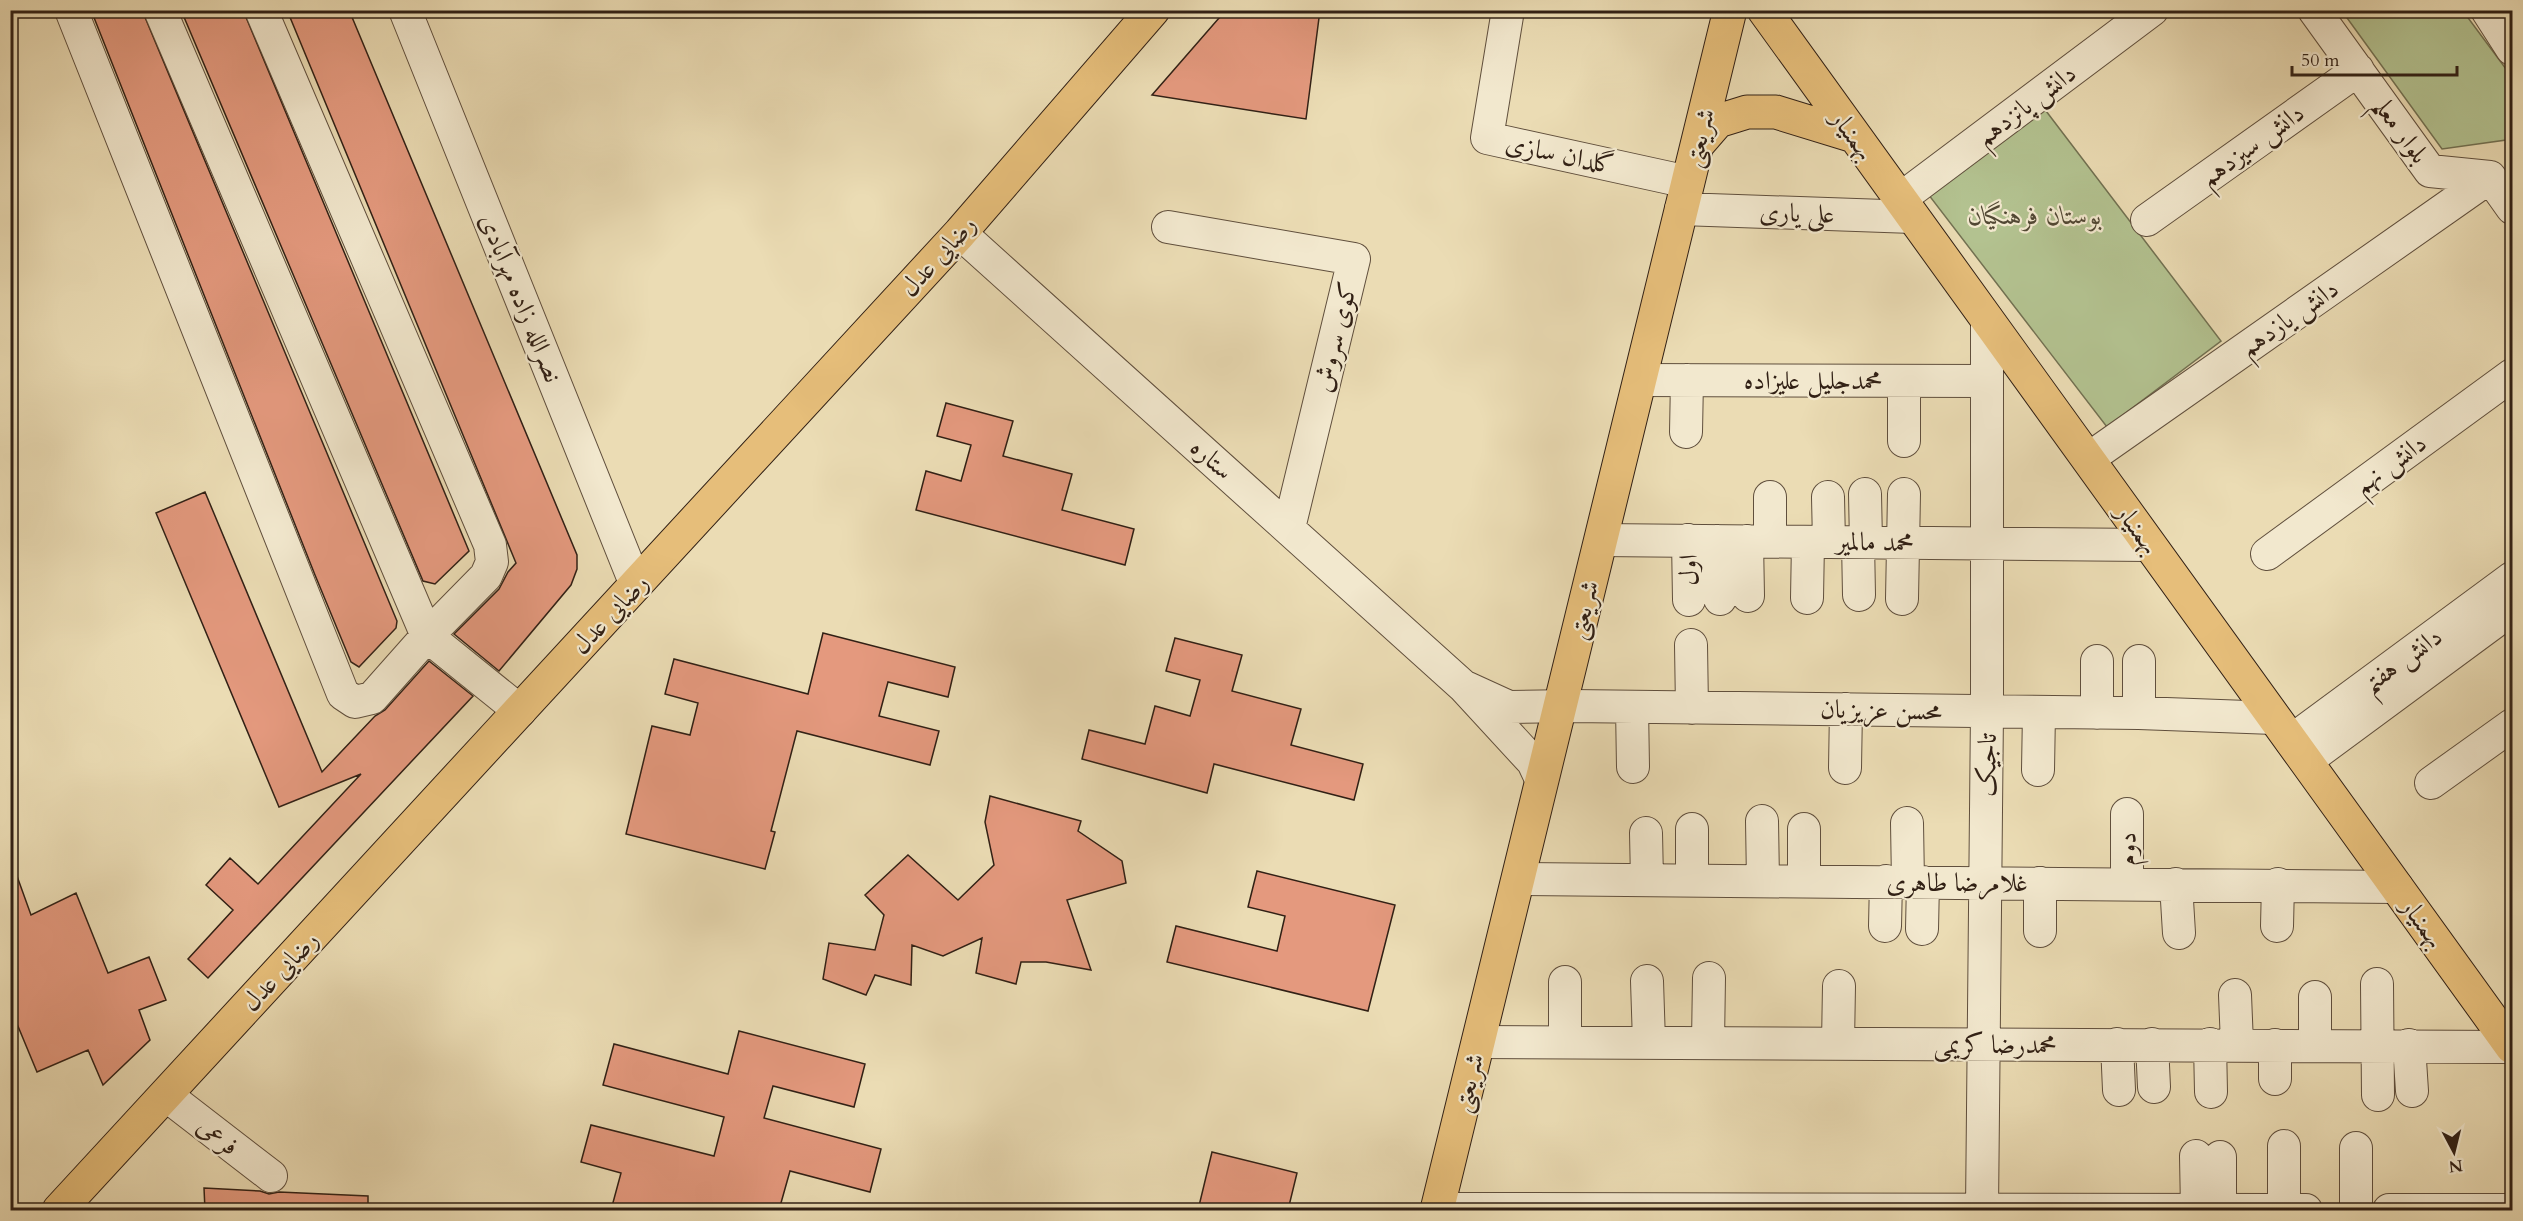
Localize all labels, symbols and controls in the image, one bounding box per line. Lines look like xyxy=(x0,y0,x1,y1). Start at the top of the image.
scale bar xyxy=(2292,39,2457,77)
text: 50 m xyxy=(2301,48,2340,73)
street label: دانش پانزدهم xyxy=(1969,56,2087,160)
street label: بلوار معلم xyxy=(2358,89,2437,175)
street label: دانش سیزدهم xyxy=(2193,95,2315,200)
street label: بهمنیار xyxy=(1821,100,1883,167)
street label: شریعتی xyxy=(1675,105,1724,172)
street label: گلدان سازی xyxy=(1502,125,1618,183)
street label: علی یاری xyxy=(1759,194,1835,233)
park label: بوستان فرهنگیان xyxy=(1968,198,2102,233)
street label: نصرالله زاده مهرآبادی xyxy=(471,208,571,388)
street label: رضایی عدل xyxy=(892,208,984,304)
street label: دانش یازدهم xyxy=(2233,271,2349,371)
street label: کوی سروش xyxy=(1304,278,1366,396)
street label: محمدجلیل علیزاده xyxy=(1744,363,1882,398)
street label: دانش نهم xyxy=(2346,426,2438,508)
street label: ستاره xyxy=(1183,430,1241,488)
street label: بهمنیار xyxy=(2106,494,2168,561)
street label: محمد مالمیر xyxy=(1833,524,1914,560)
street label: اول xyxy=(1671,554,1706,586)
street label: رضایی عدل xyxy=(564,566,656,662)
street label: شریعتی xyxy=(1559,577,1608,644)
street label: دانش هفتم xyxy=(2355,619,2454,707)
street label: محسن عزیزیان xyxy=(1820,691,1942,729)
street label: تاجیک xyxy=(1969,732,2005,797)
street label: دوم xyxy=(2109,832,2150,866)
street label: غلامرضا طاهری xyxy=(1886,865,2028,900)
street label: بهمنیار xyxy=(2391,888,2453,955)
street label: رضایی عدل xyxy=(234,923,326,1019)
street label: محمدرضا کریمی xyxy=(1933,1027,2057,1062)
street label: شریعتی xyxy=(1444,1050,1493,1117)
street label: فرعی xyxy=(190,1109,246,1163)
north arrow xyxy=(2424,1122,2484,1182)
text: N xyxy=(2447,1154,2464,1178)

